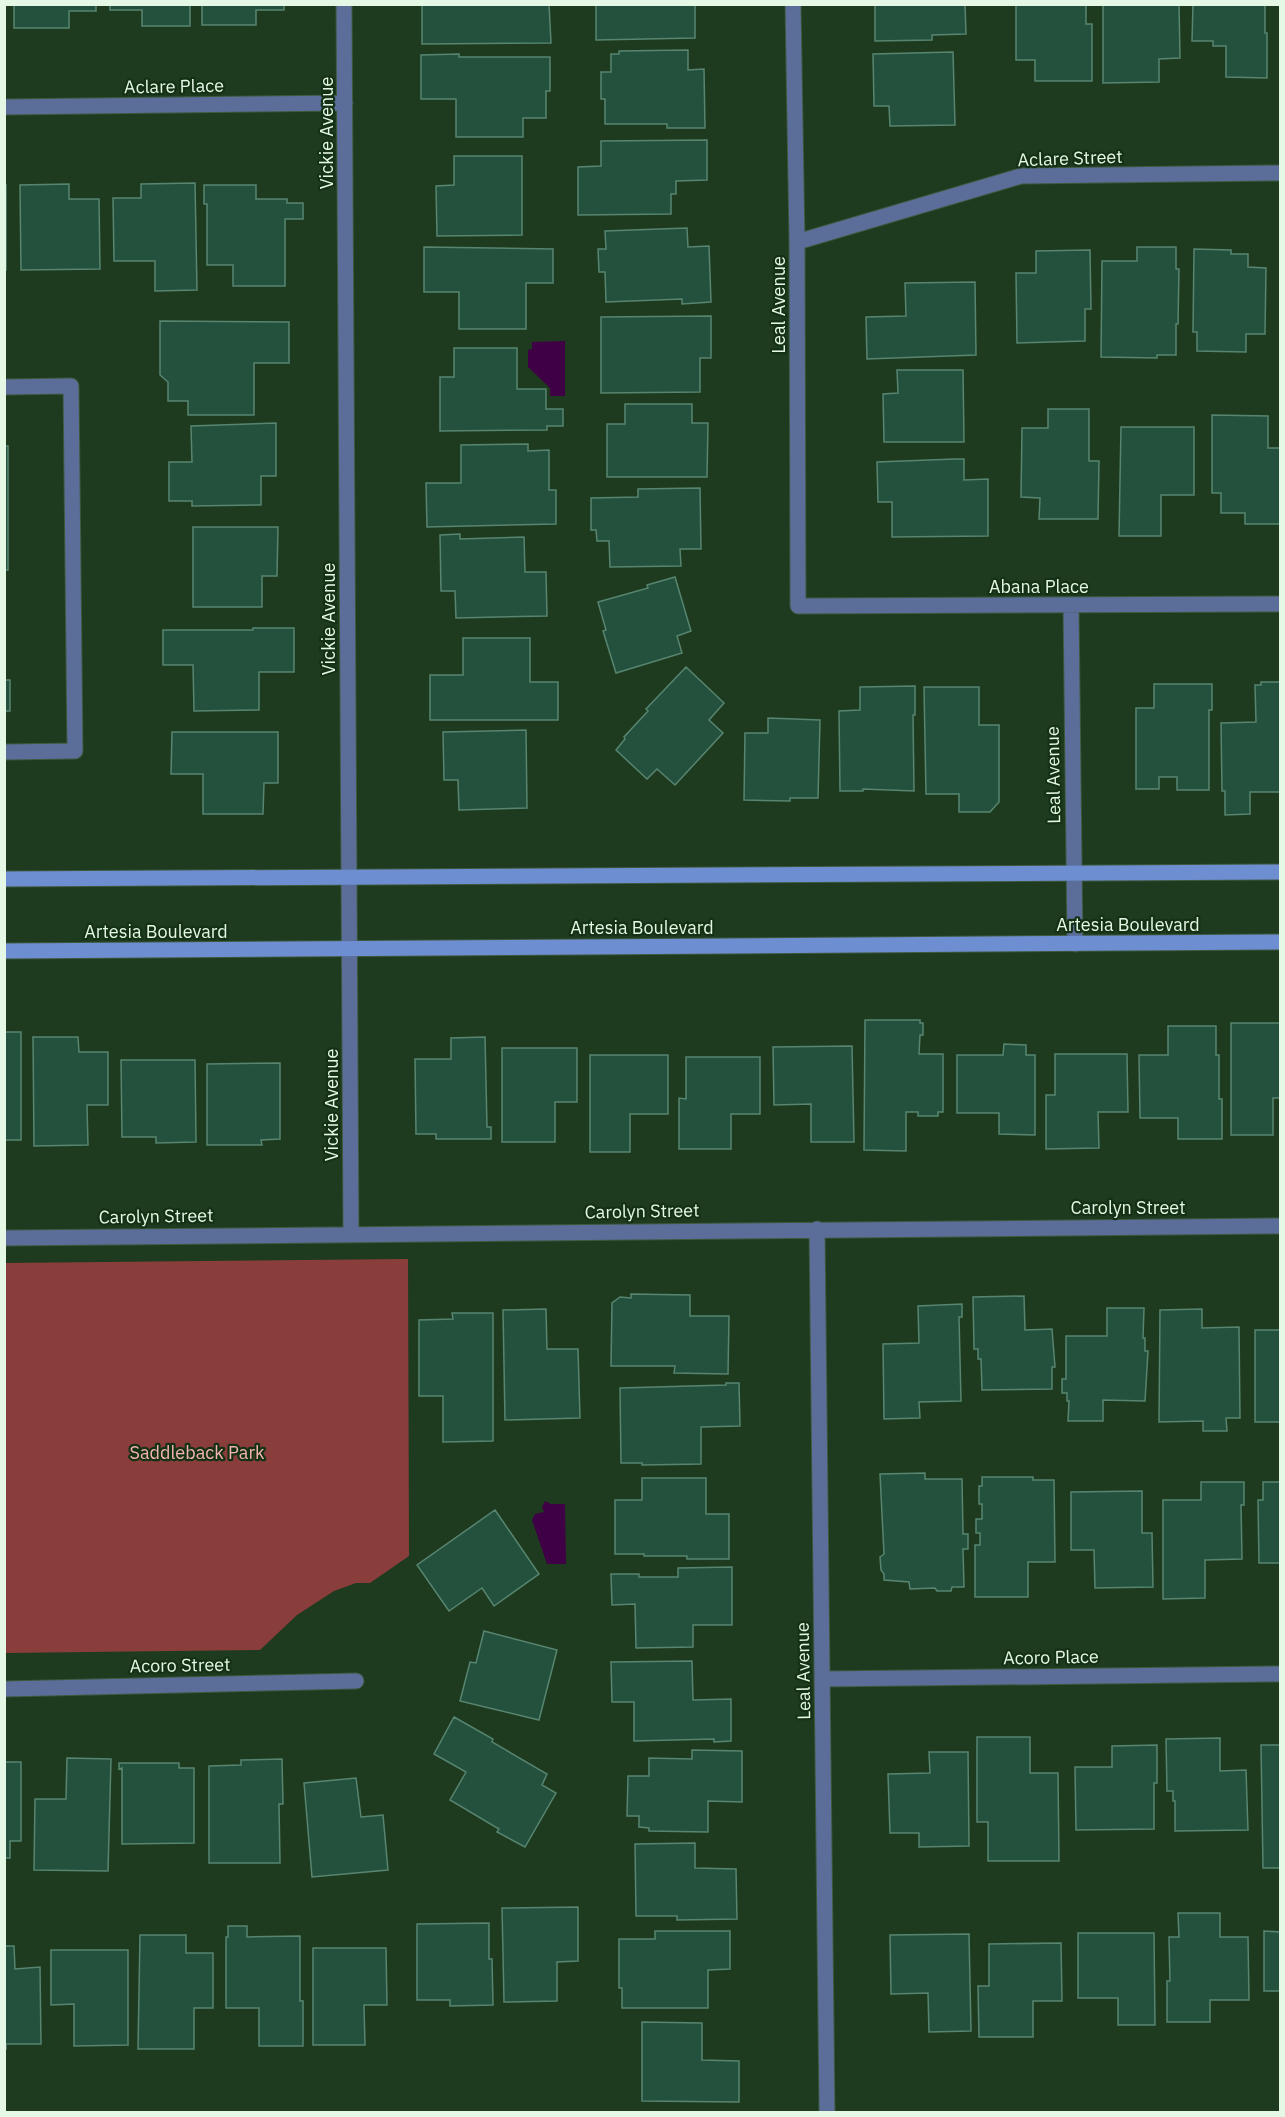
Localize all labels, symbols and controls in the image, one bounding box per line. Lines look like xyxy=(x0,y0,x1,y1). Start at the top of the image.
street label: Aclare Place xyxy=(124,74,224,98)
street label: Vickie Avenue xyxy=(315,77,338,189)
street label: Aclare Street xyxy=(1017,145,1123,171)
street label: Leal Avenue xyxy=(767,256,790,354)
street label: Vickie Avenue xyxy=(317,563,340,675)
street label: Abana Place xyxy=(989,575,1089,598)
street label: Leal Avenue xyxy=(1041,726,1065,824)
street label: Artesia Boulevard xyxy=(1056,913,1200,936)
street label: Artesia Boulevard xyxy=(570,916,714,939)
street label: Artesia Boulevard xyxy=(84,920,228,943)
street label: Vickie Avenue xyxy=(320,1049,343,1161)
street label: Carolyn Street xyxy=(1071,1196,1185,1219)
street label: Carolyn Street xyxy=(584,1198,700,1224)
street label: Carolyn Street xyxy=(98,1203,214,1229)
park label: Saddleback Park xyxy=(130,1441,265,1464)
street label: Leal Avenue xyxy=(791,1622,815,1720)
street label: Acoro Place xyxy=(1003,1645,1099,1669)
street label: Acoro Street xyxy=(129,1653,231,1677)

